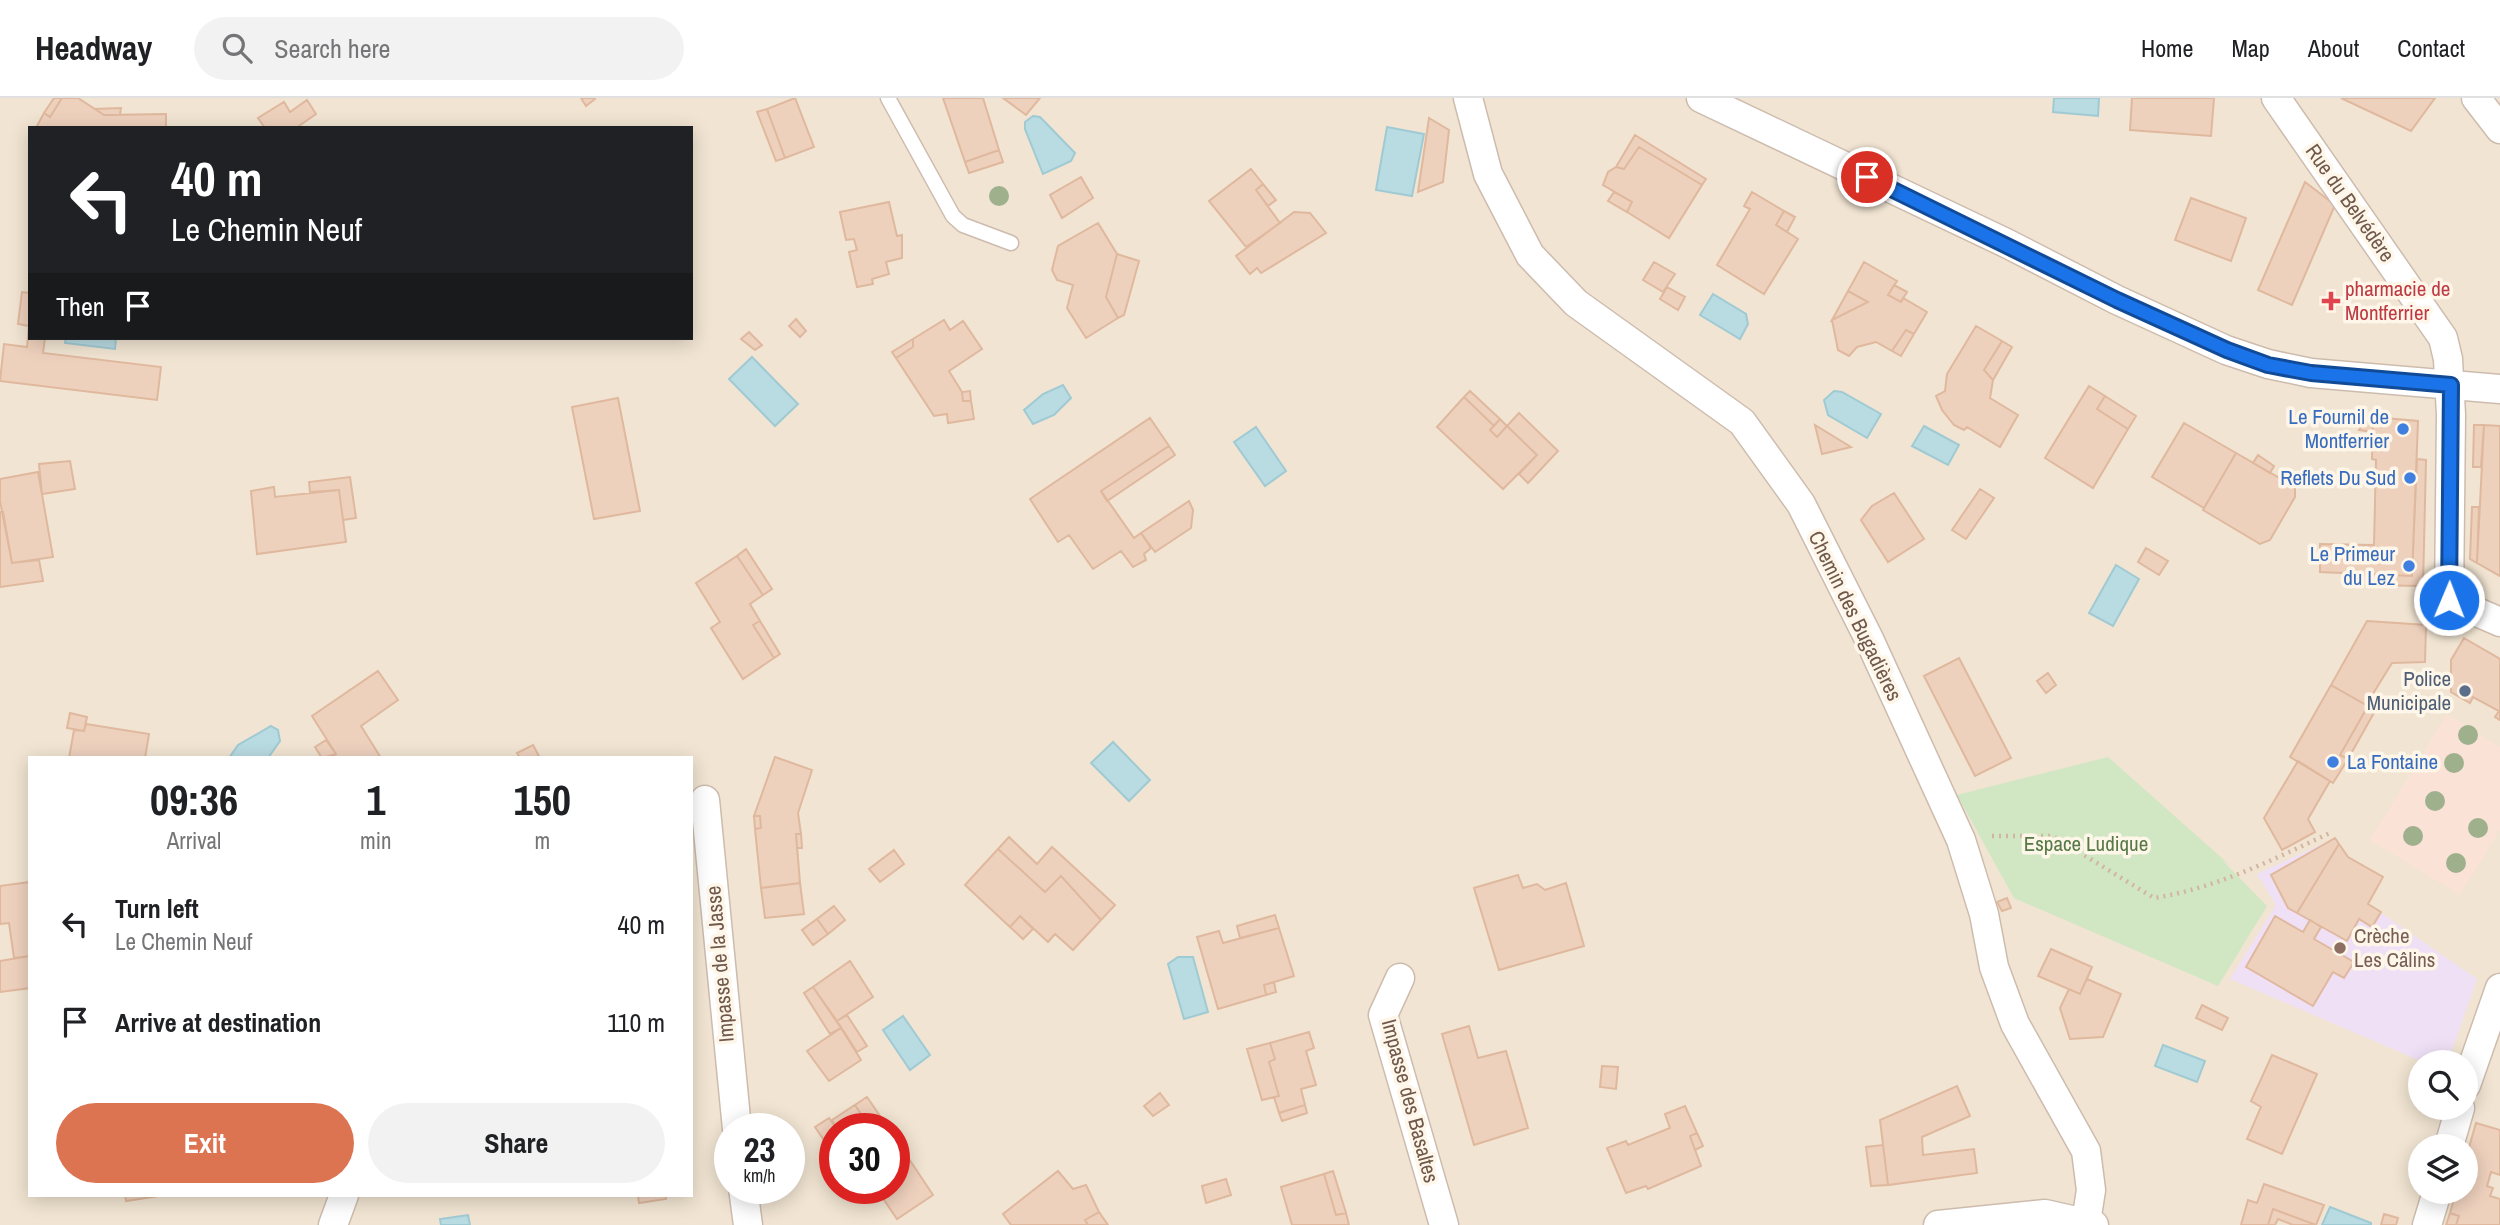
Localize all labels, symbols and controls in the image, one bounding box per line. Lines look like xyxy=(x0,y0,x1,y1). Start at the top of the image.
search box xyxy=(194,17,684,80)
text: Headway xyxy=(35,26,152,70)
icon: search xyxy=(218,29,256,67)
text: Search here xyxy=(274,31,390,66)
text: Home xyxy=(2141,32,2193,64)
text: Map xyxy=(2231,32,2270,64)
text: About xyxy=(2308,32,2359,64)
text: Contact xyxy=(2397,32,2465,64)
street label: Rue du Belvédère xyxy=(2299,138,2402,267)
text: 40 m xyxy=(171,145,263,211)
pin xyxy=(1837,147,1897,207)
icon: left xyxy=(56,154,147,245)
icon: arrive xyxy=(1848,158,1886,196)
text: Le Chemin Neuf xyxy=(171,208,362,251)
place label: pharmacie de Montferrier xyxy=(2345,274,2450,327)
icon: arrive xyxy=(119,287,157,325)
text: Then xyxy=(56,289,105,324)
marker: pharmacie de Montferrier xyxy=(2323,293,2339,309)
place label: Le Fournil de Montferrier xyxy=(2288,402,2389,455)
marker: Le Fournil de Montferrier xyxy=(2395,421,2411,437)
place label: Reflets Du Sud xyxy=(2280,463,2396,492)
marker: Reflets Du Sud xyxy=(2402,470,2418,486)
street label: Chemin des Bugadières xyxy=(1802,526,1909,706)
place label: Le Primeur du Lez xyxy=(2310,539,2395,592)
marker: Le Primeur du Lez xyxy=(2401,558,2417,574)
position arrow xyxy=(2412,563,2486,637)
place label: Police Municipale xyxy=(2367,664,2451,717)
marker: Police Municipale xyxy=(2457,683,2473,699)
place label: La Fontaine xyxy=(2347,747,2438,776)
marker: La Fontaine xyxy=(2325,754,2341,770)
text: 09:36 xyxy=(150,772,238,828)
text: 1 xyxy=(366,772,385,828)
text: 150 xyxy=(514,772,571,828)
text: Arrival xyxy=(167,825,221,856)
text: min xyxy=(360,825,392,856)
text: m xyxy=(534,825,550,856)
park label: Espace Ludique xyxy=(2024,829,2148,858)
street label: Impasse de la Jasse xyxy=(698,885,741,1044)
text: Turn left xyxy=(115,891,199,926)
icon: left xyxy=(56,905,94,943)
text: 40 m xyxy=(618,907,665,942)
place label: Crèche Les Câlins xyxy=(2354,921,2435,974)
text: Le Chemin Neuf xyxy=(115,926,252,957)
marker: Crèche Les Câlins xyxy=(2332,940,2348,956)
icon: arrive xyxy=(56,1003,94,1041)
text: Arrive at destination xyxy=(115,1005,321,1040)
text: 110 m xyxy=(607,1005,665,1040)
street label: Impasse des Basaltes xyxy=(1375,1016,1446,1186)
map controls xyxy=(2408,1050,2478,1204)
button: search xyxy=(2408,1050,2478,1120)
button: Exit xyxy=(56,1103,354,1183)
button: Share xyxy=(368,1103,665,1183)
speed limit sign: 30 xyxy=(819,1113,910,1204)
text: 23 xyxy=(744,1126,775,1173)
button: layers xyxy=(2408,1134,2478,1204)
text: km/h xyxy=(744,1163,776,1188)

